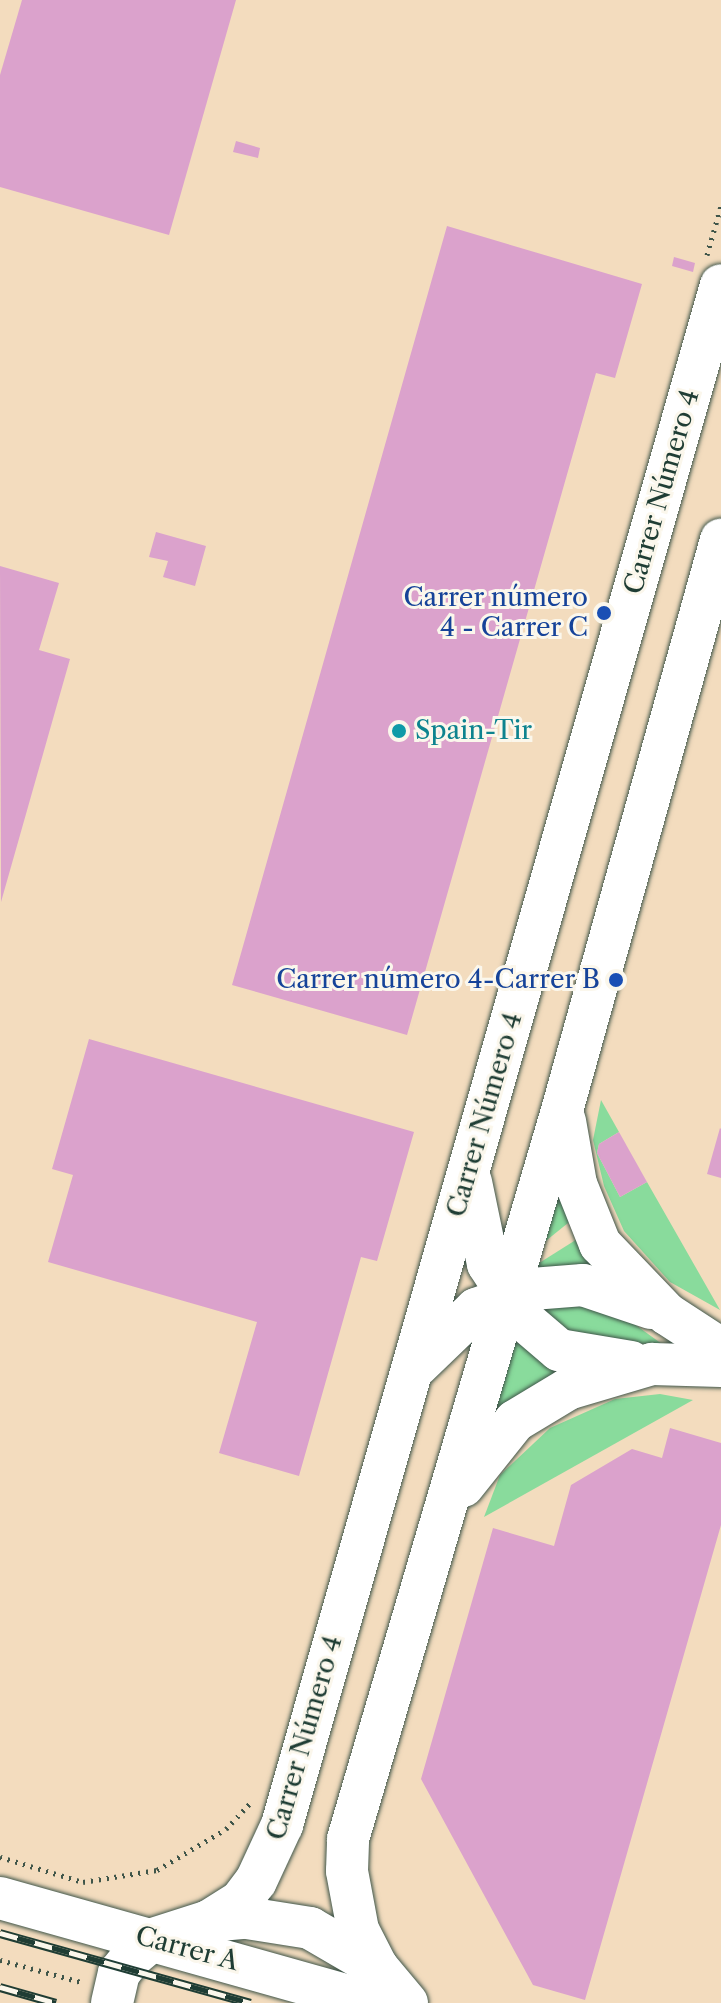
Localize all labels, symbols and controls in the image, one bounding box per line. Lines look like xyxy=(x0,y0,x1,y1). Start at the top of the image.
street label: Carrer Número 4 xyxy=(618,386,706,598)
place label: Carrer número 4 - Carrer C xyxy=(403,582,588,644)
marker: Carrer número 4 - Carrer C xyxy=(595,604,613,622)
place label: Spain-Tir xyxy=(415,715,532,747)
marker: Spain-Tir xyxy=(390,722,408,740)
place label: Carrer número 4-Carrer B xyxy=(275,964,600,996)
marker: Carrer número 4-Carrer B xyxy=(607,971,625,989)
street label: Carrer Número 4 xyxy=(441,1009,529,1221)
street label: Carrer Número 4 xyxy=(261,1632,349,1844)
street label: Carrer A xyxy=(131,1920,243,1978)

